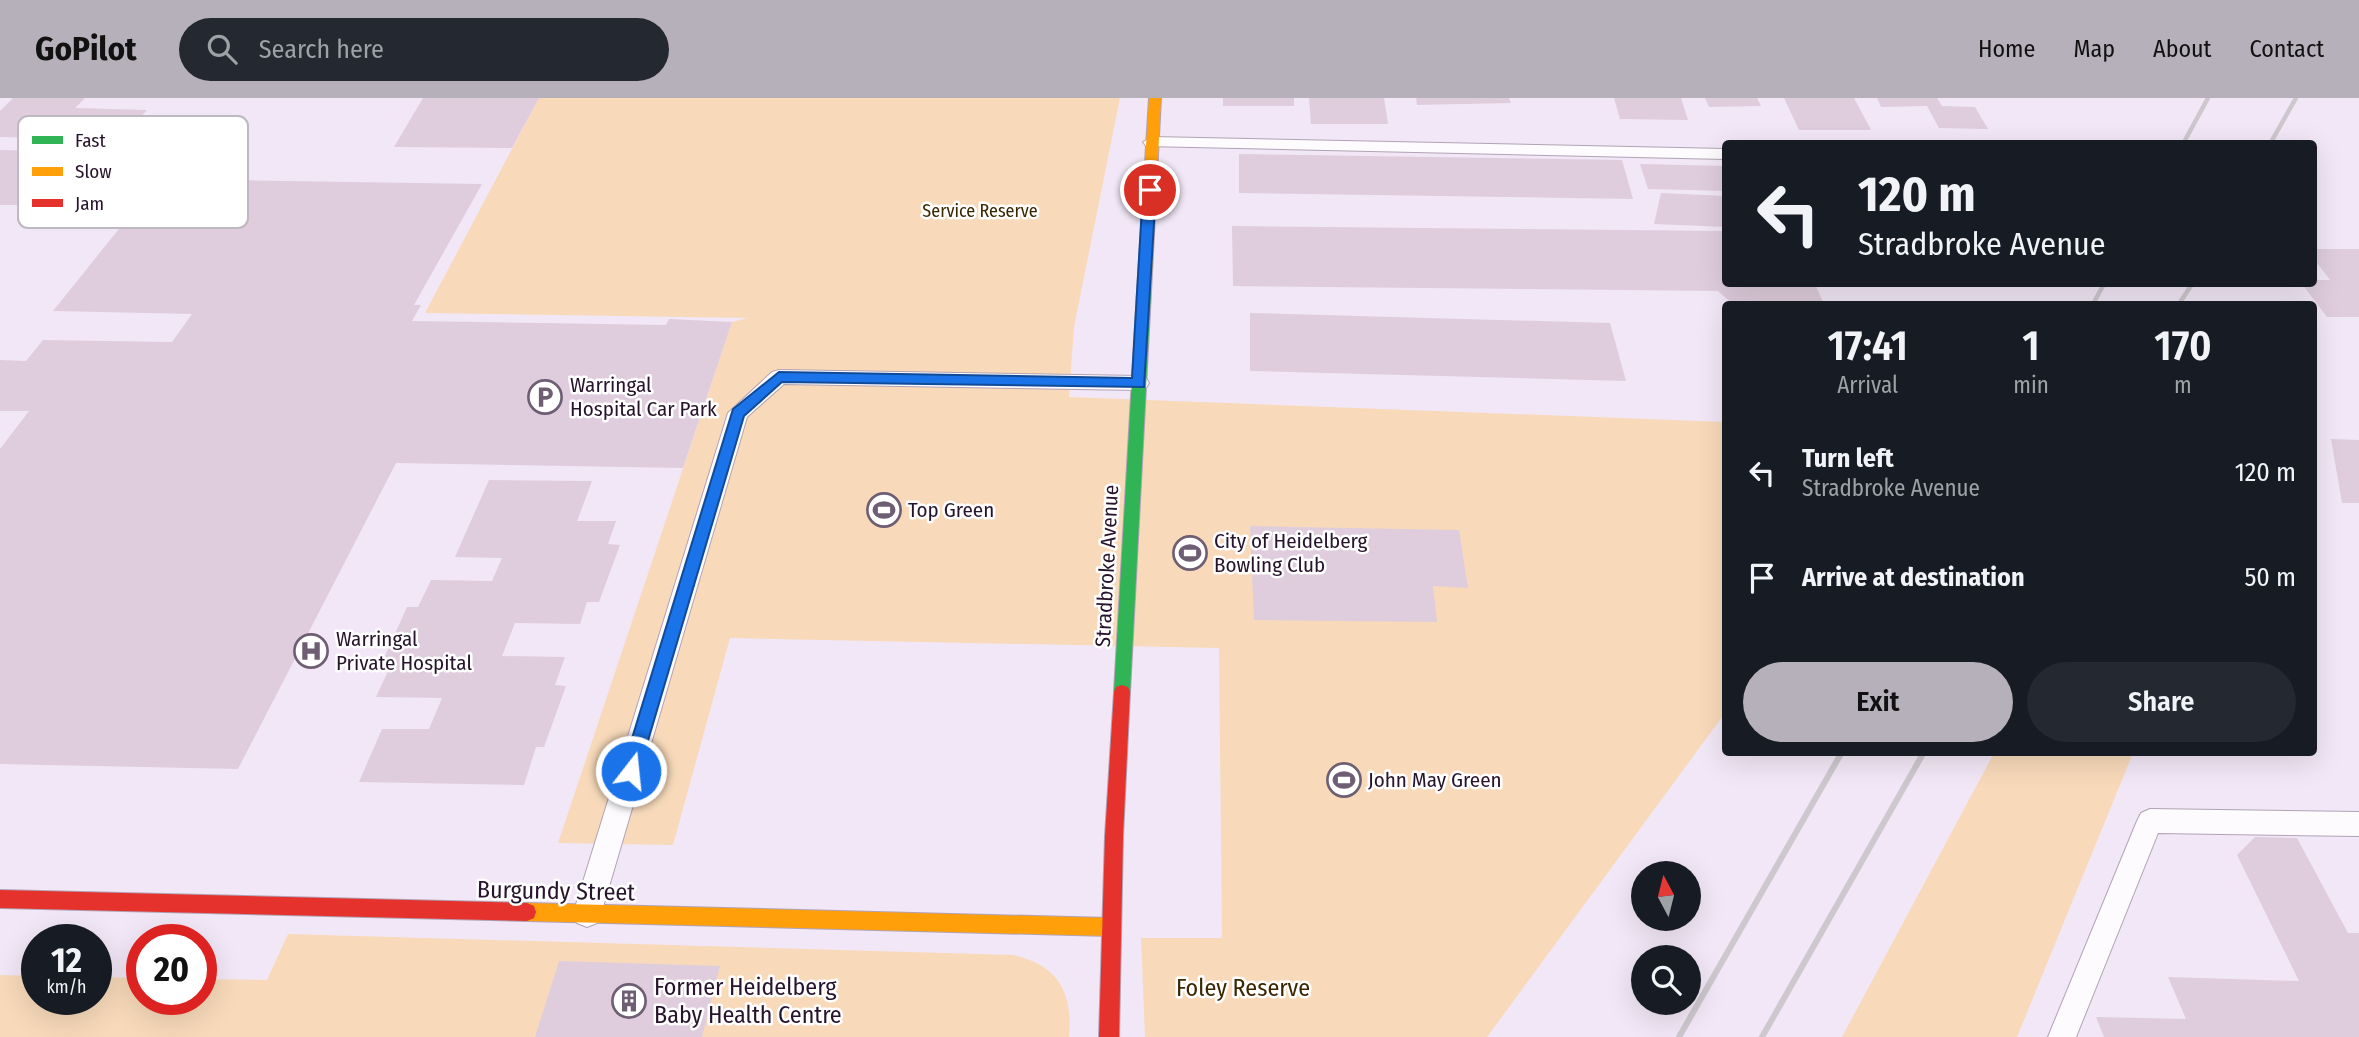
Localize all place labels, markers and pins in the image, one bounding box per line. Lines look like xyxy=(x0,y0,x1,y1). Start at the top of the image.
pin xyxy=(1120,160,1180,220)
place label: Warringal Hospital Car Park xyxy=(570,372,717,422)
parking icon: Warringal Hospital Car Park xyxy=(526,378,564,416)
sports icon: Top Green xyxy=(865,491,903,529)
place label: Top Green xyxy=(908,497,994,523)
place label: City of Heidelberg Bowling Club xyxy=(1214,528,1368,578)
sports icon: City of Heidelberg Bowling Club xyxy=(1171,534,1209,572)
place label: Warringal Private Hospital xyxy=(336,626,472,676)
hospital icon: Warringal Private Hospital xyxy=(292,632,330,670)
sports icon: John May Green xyxy=(1325,761,1363,799)
place label: John May Green xyxy=(1368,767,1502,793)
place label: Former Heidelberg Baby Health Centre xyxy=(654,973,842,1029)
building icon: Former Heidelberg Baby Health Centre xyxy=(610,982,648,1020)

